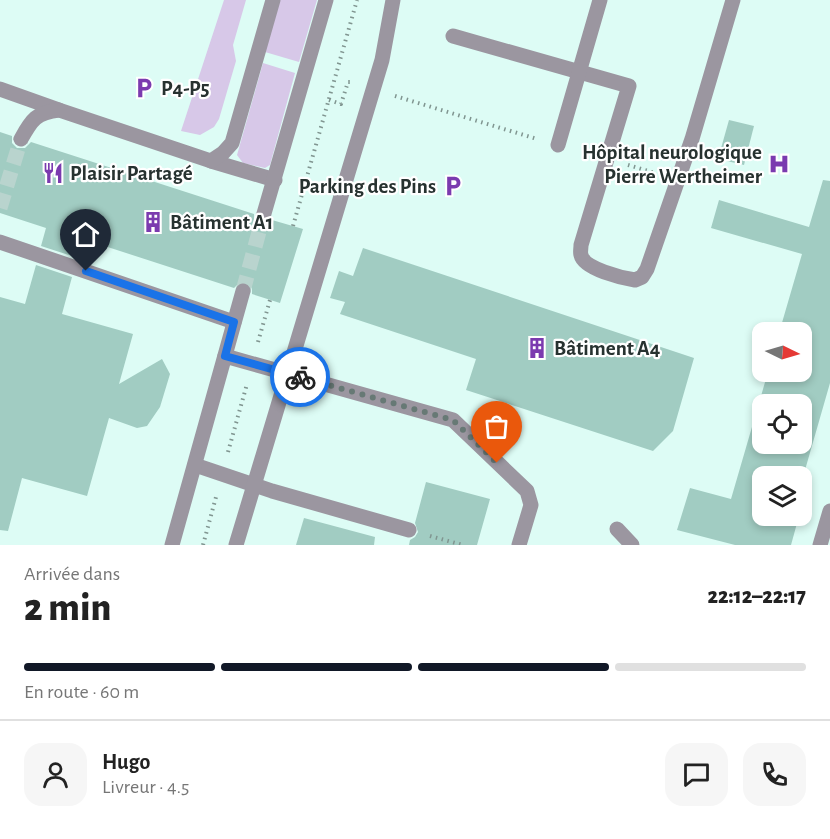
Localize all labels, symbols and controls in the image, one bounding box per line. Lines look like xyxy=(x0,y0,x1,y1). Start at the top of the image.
parking icon: P4-P5 xyxy=(132,76,156,100)
place label: P4-P5 xyxy=(161,78,210,99)
place label: Hôpital neurologique Pierre Wertheimer xyxy=(582,142,763,187)
hospital icon: Hôpital neurologique Pierre Wertheimer xyxy=(767,152,791,176)
restaurant icon: Plaisir Partagé xyxy=(41,161,65,185)
place label: Plaisir Partagé xyxy=(70,163,193,184)
parking icon: Parking des Pins xyxy=(441,174,465,198)
place label: Parking des Pins xyxy=(299,176,436,197)
pin xyxy=(60,209,111,271)
building icon: Bâtiment A1 xyxy=(141,210,165,234)
place label: Bâtiment A1 xyxy=(170,212,273,233)
icon: home xyxy=(69,218,102,251)
north arrow xyxy=(752,322,812,382)
map controls xyxy=(752,322,812,526)
building icon: Bâtiment A4 xyxy=(525,336,549,360)
place label: Bâtiment A4 xyxy=(554,338,660,359)
courier xyxy=(270,347,330,407)
icon: bike xyxy=(284,361,317,394)
button: locate xyxy=(752,394,812,454)
pin xyxy=(471,401,522,463)
icon: bag xyxy=(480,410,513,443)
button: layers xyxy=(752,466,812,526)
text: Arrivée dans xyxy=(24,564,120,584)
text: 22:12–22:17 xyxy=(707,585,806,607)
text: 2 min xyxy=(24,589,111,628)
text: En route · 60 m xyxy=(24,682,139,702)
button: person xyxy=(24,743,87,806)
button: chat xyxy=(665,743,728,806)
button: phone xyxy=(743,743,806,806)
text: Hugo xyxy=(102,751,150,773)
text: Livreur · 4.5 xyxy=(102,777,189,797)

